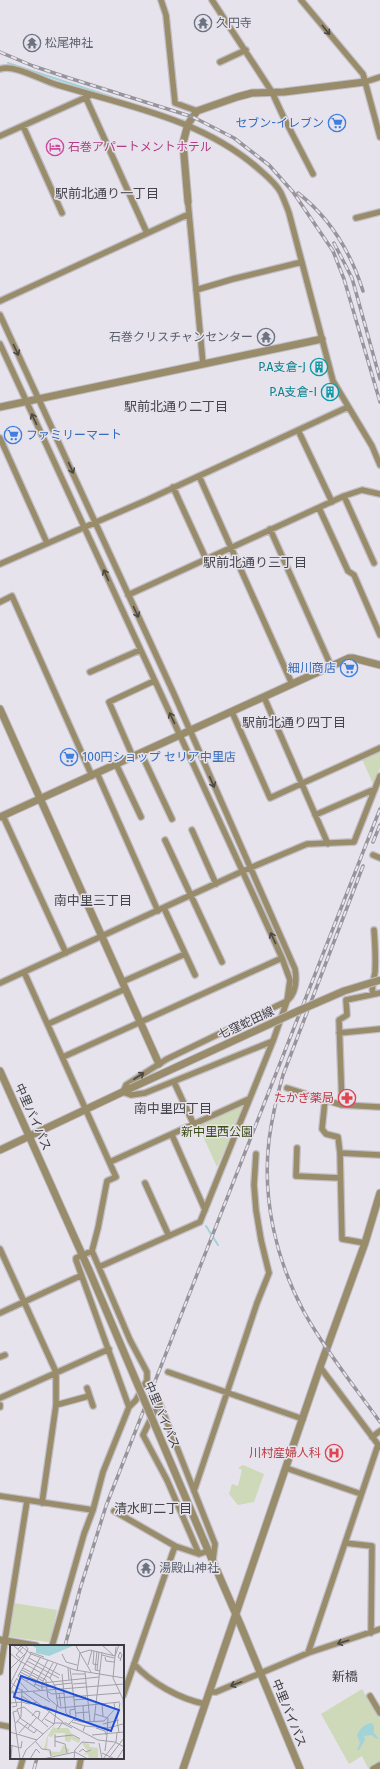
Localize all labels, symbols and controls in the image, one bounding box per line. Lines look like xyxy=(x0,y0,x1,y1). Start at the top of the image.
temple icon: 久円寺 xyxy=(193,13,213,33)
place label: 久円寺 xyxy=(216,16,252,30)
one-way arrow xyxy=(322,25,331,36)
temple icon: 松尾神社 xyxy=(22,33,42,53)
place label: 松尾神社 xyxy=(45,36,93,50)
supermarket icon: セブン-イレブン xyxy=(327,113,347,133)
place label: セブン-イレブン xyxy=(235,116,324,130)
hotel icon: 石巻アパートメントホテル xyxy=(45,137,65,157)
place label: 石巻アパートメントホテル xyxy=(68,140,212,154)
district label: 駅前北通り一丁目 xyxy=(55,186,159,201)
temple icon: 石巻クリスチャンセンター xyxy=(256,327,276,347)
place label: 石巻クリスチャンセンター xyxy=(109,330,253,344)
one-way arrow xyxy=(13,344,20,356)
building icon: P.A支倉-J xyxy=(309,357,329,377)
place label: P.A支倉-J xyxy=(258,360,306,374)
building icon: P.A支倉-I xyxy=(320,382,340,402)
place label: P.A支倉-I xyxy=(269,385,317,399)
district label: 駅前北通り二丁目 xyxy=(124,399,228,414)
one-way arrow xyxy=(30,413,37,425)
supermarket icon: ファミリーマート xyxy=(3,425,23,445)
place label: ファミリーマート xyxy=(26,428,122,442)
one-way arrow xyxy=(68,462,75,474)
district label: 駅前北通り三丁目 xyxy=(203,555,307,570)
one-way arrow xyxy=(102,569,109,581)
one-way arrow xyxy=(133,606,140,618)
supermarket icon: 細川商店 xyxy=(339,658,359,678)
place label: 細川商店 xyxy=(288,661,336,675)
one-way arrow xyxy=(168,713,175,725)
district label: 駅前北通り四丁目 xyxy=(242,715,346,730)
supermarket icon: 100円ショップ セリア中里店 xyxy=(59,747,79,767)
place label: 100円ショップ セリア中里店 xyxy=(82,750,236,764)
one-way arrow xyxy=(209,775,216,787)
district label: 南中里三丁目 xyxy=(54,893,132,908)
one-way arrow xyxy=(269,932,276,944)
street label: 七窪蛇田線 xyxy=(216,1004,276,1042)
one-way arrow xyxy=(133,1072,144,1080)
street label: 中里バイパス xyxy=(12,1081,54,1153)
pharmacy icon: たかぎ薬局 xyxy=(337,1088,357,1108)
place label: たかぎ薬局 xyxy=(274,1091,334,1105)
district label: 南中里四丁目 xyxy=(134,1101,212,1116)
park label: 新中里西公園 xyxy=(181,1125,253,1139)
street label: 中里バイパス xyxy=(142,1379,182,1451)
hospital icon: 川村産婦人科 xyxy=(324,1443,344,1463)
place label: 川村産婦人科 xyxy=(249,1446,321,1460)
district label: 清水町二丁目 xyxy=(114,1501,192,1516)
temple icon: 湯殿山神社 xyxy=(136,1558,156,1578)
place label: 湯殿山神社 xyxy=(159,1561,219,1575)
one-way arrow xyxy=(337,1639,350,1646)
inset map xyxy=(10,1645,124,1759)
district label: 新橋 xyxy=(332,1669,358,1684)
street label: 中里バイパス xyxy=(269,1677,309,1749)
one-way arrow xyxy=(230,1681,242,1689)

